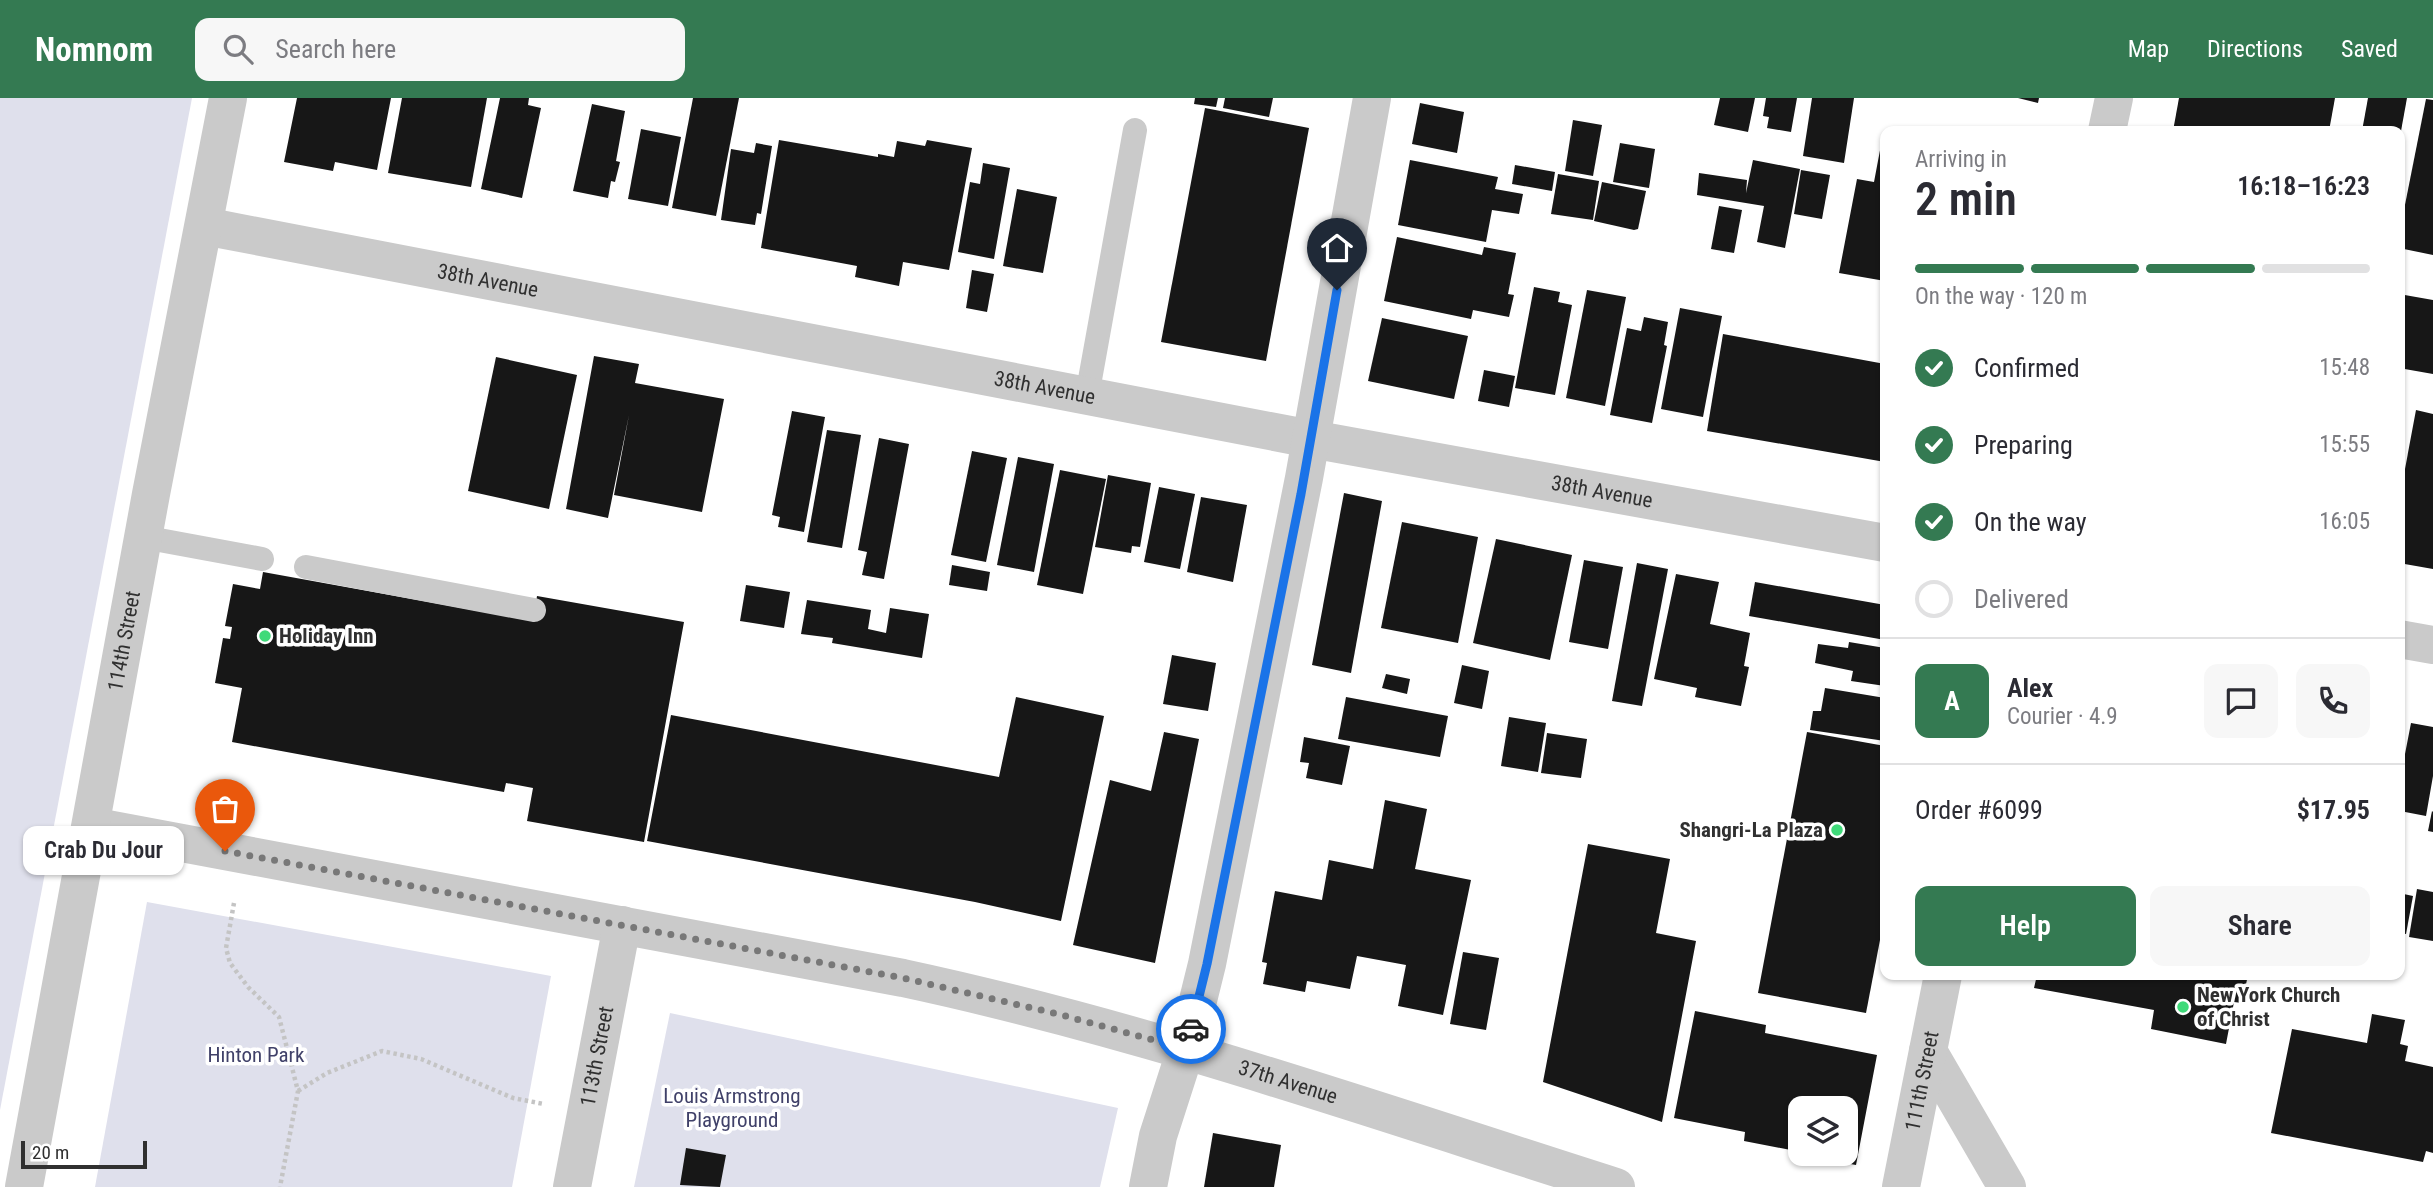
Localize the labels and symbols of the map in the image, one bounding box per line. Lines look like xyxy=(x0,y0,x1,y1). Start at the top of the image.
pin xyxy=(1307,218,1367,290)
street label: 38th Avenue xyxy=(435,259,541,302)
street label: 38th Avenue xyxy=(992,366,1097,409)
street label: 38th Avenue xyxy=(1549,471,1655,513)
street label: 114th Street xyxy=(103,589,145,693)
place label: Holiday Inn xyxy=(279,624,374,648)
marker: Holiday Inn xyxy=(257,628,273,644)
pin xyxy=(195,779,255,851)
place label: Shangri-La Plaza xyxy=(1679,818,1823,842)
marker: Shangri-La Plaza xyxy=(1829,822,1845,838)
callout: Crab Du Jour xyxy=(22,826,183,876)
place label: New York Church of Christ xyxy=(2197,983,2340,1031)
courier xyxy=(1156,994,1226,1064)
marker: New York Church of Christ xyxy=(2175,999,2191,1015)
street label: 113th Street xyxy=(576,1004,618,1108)
street label: 111th Street xyxy=(1900,1029,1944,1133)
park label: Hinton Park xyxy=(207,1043,305,1067)
street label: 37th Avenue xyxy=(1236,1055,1341,1109)
park label: Louis Armstrong Playground xyxy=(663,1084,801,1132)
scale bar xyxy=(21,1138,147,1170)

